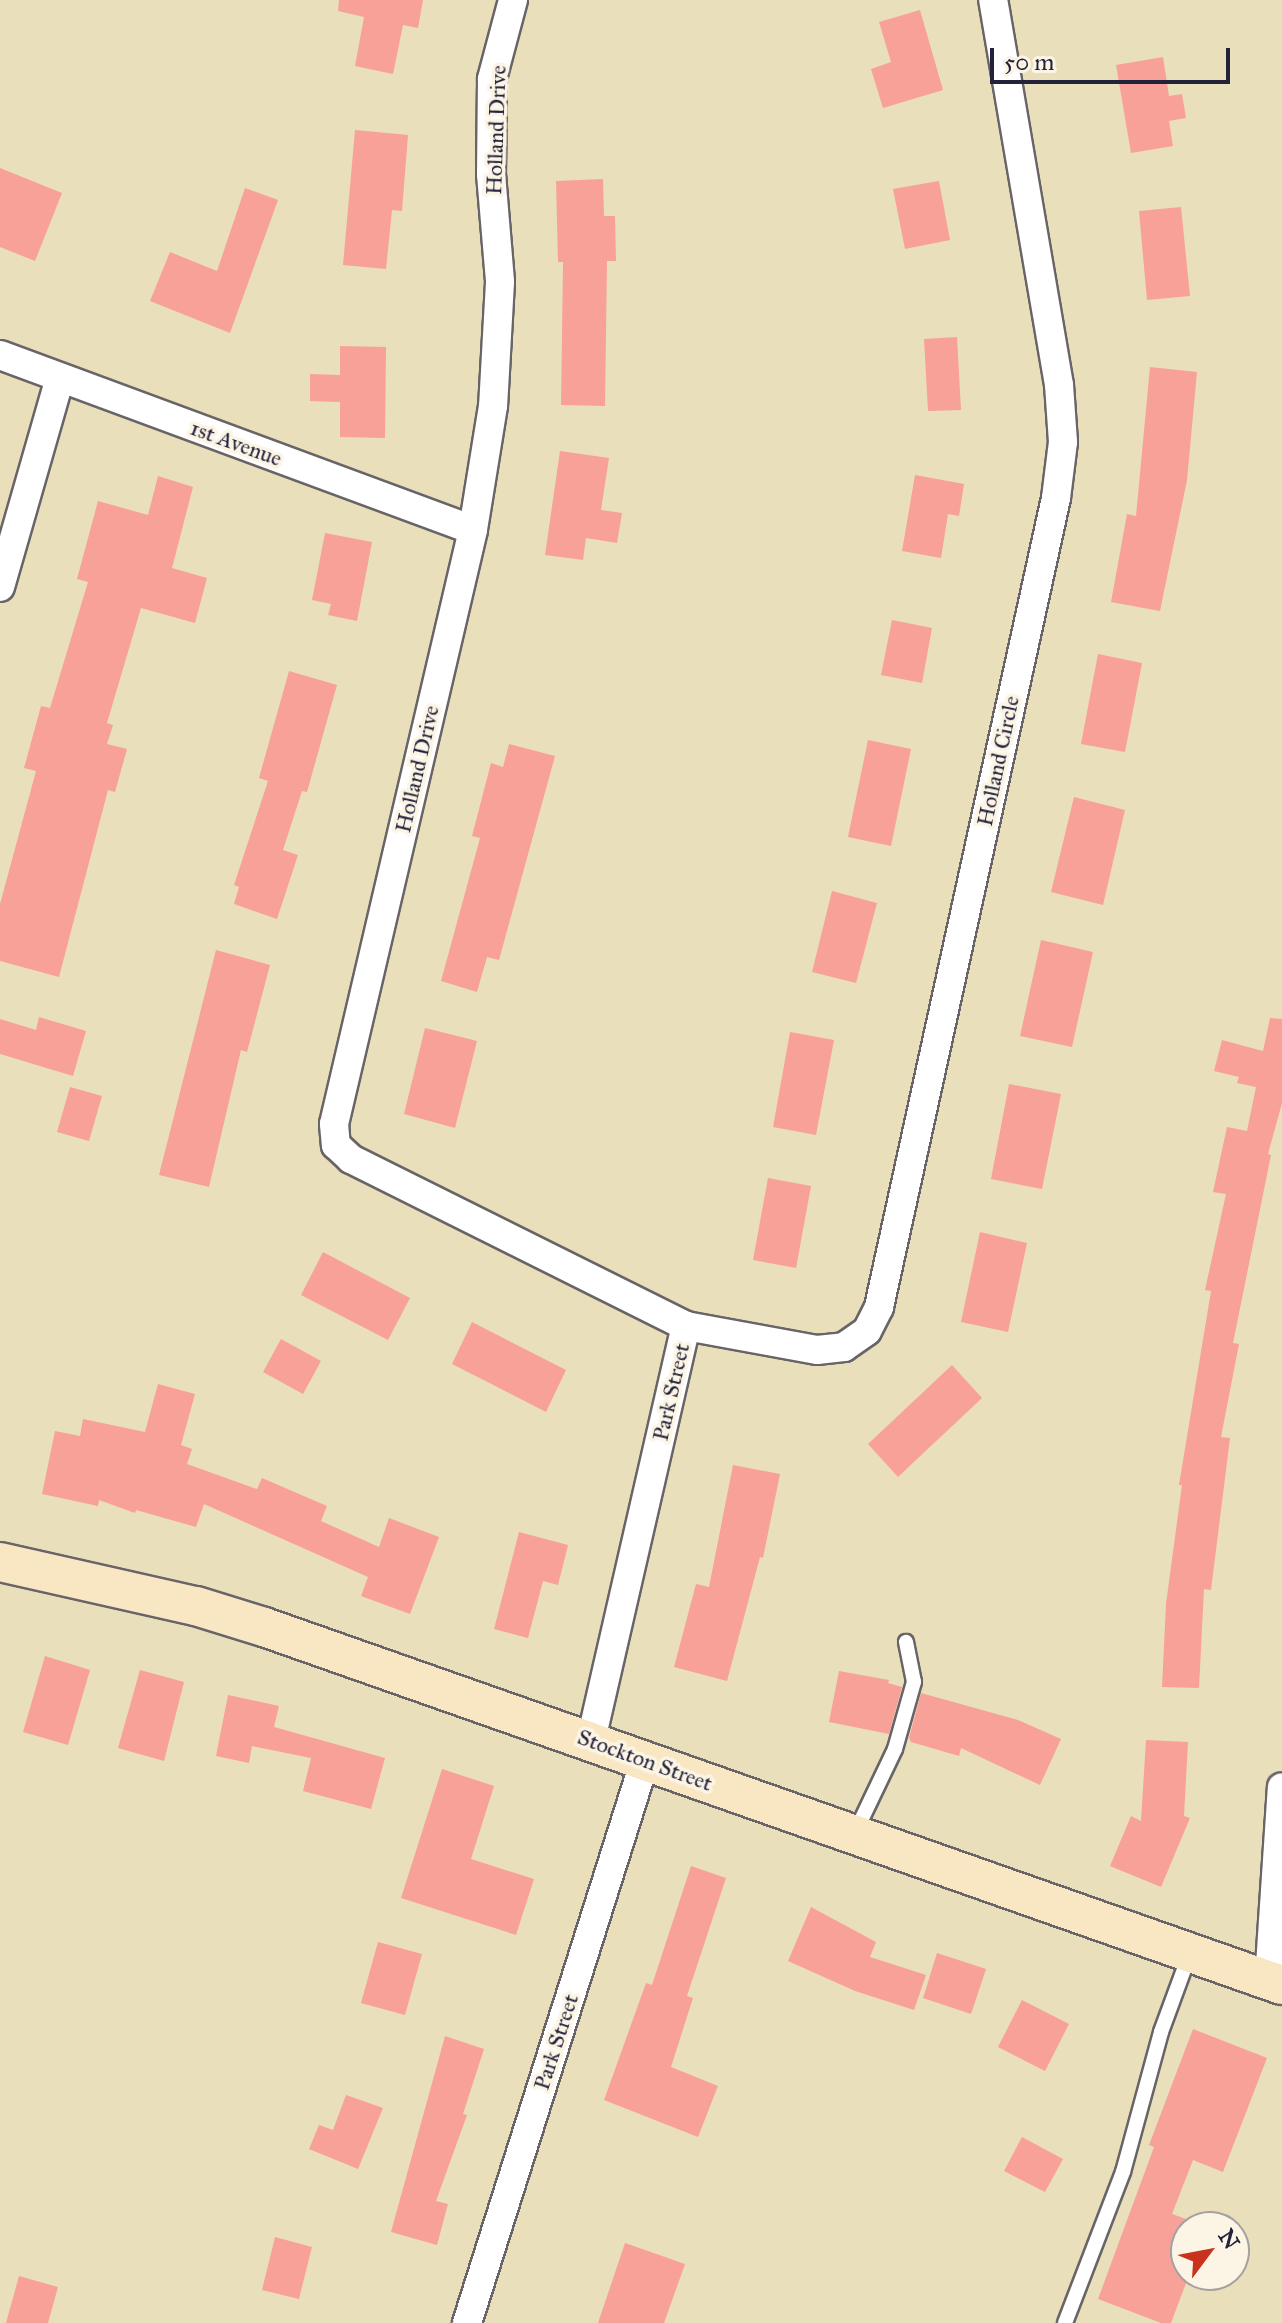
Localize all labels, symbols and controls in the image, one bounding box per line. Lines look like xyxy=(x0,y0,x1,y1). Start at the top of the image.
scale bar xyxy=(994,32,1234,82)
text: 50 m xyxy=(1004,47,1054,77)
street label: Holland Drive xyxy=(481,65,511,195)
street label: 1st Avenue xyxy=(187,414,285,472)
street label: Holland Circle xyxy=(971,694,1025,828)
street label: Holland Drive xyxy=(390,703,444,835)
street label: Park Street xyxy=(647,1341,695,1443)
street label: Stockton Street xyxy=(574,1723,716,1797)
street label: Park Street xyxy=(528,1991,584,2093)
north arrow xyxy=(1170,2211,1250,2291)
text: N xyxy=(1213,2224,1245,2254)

